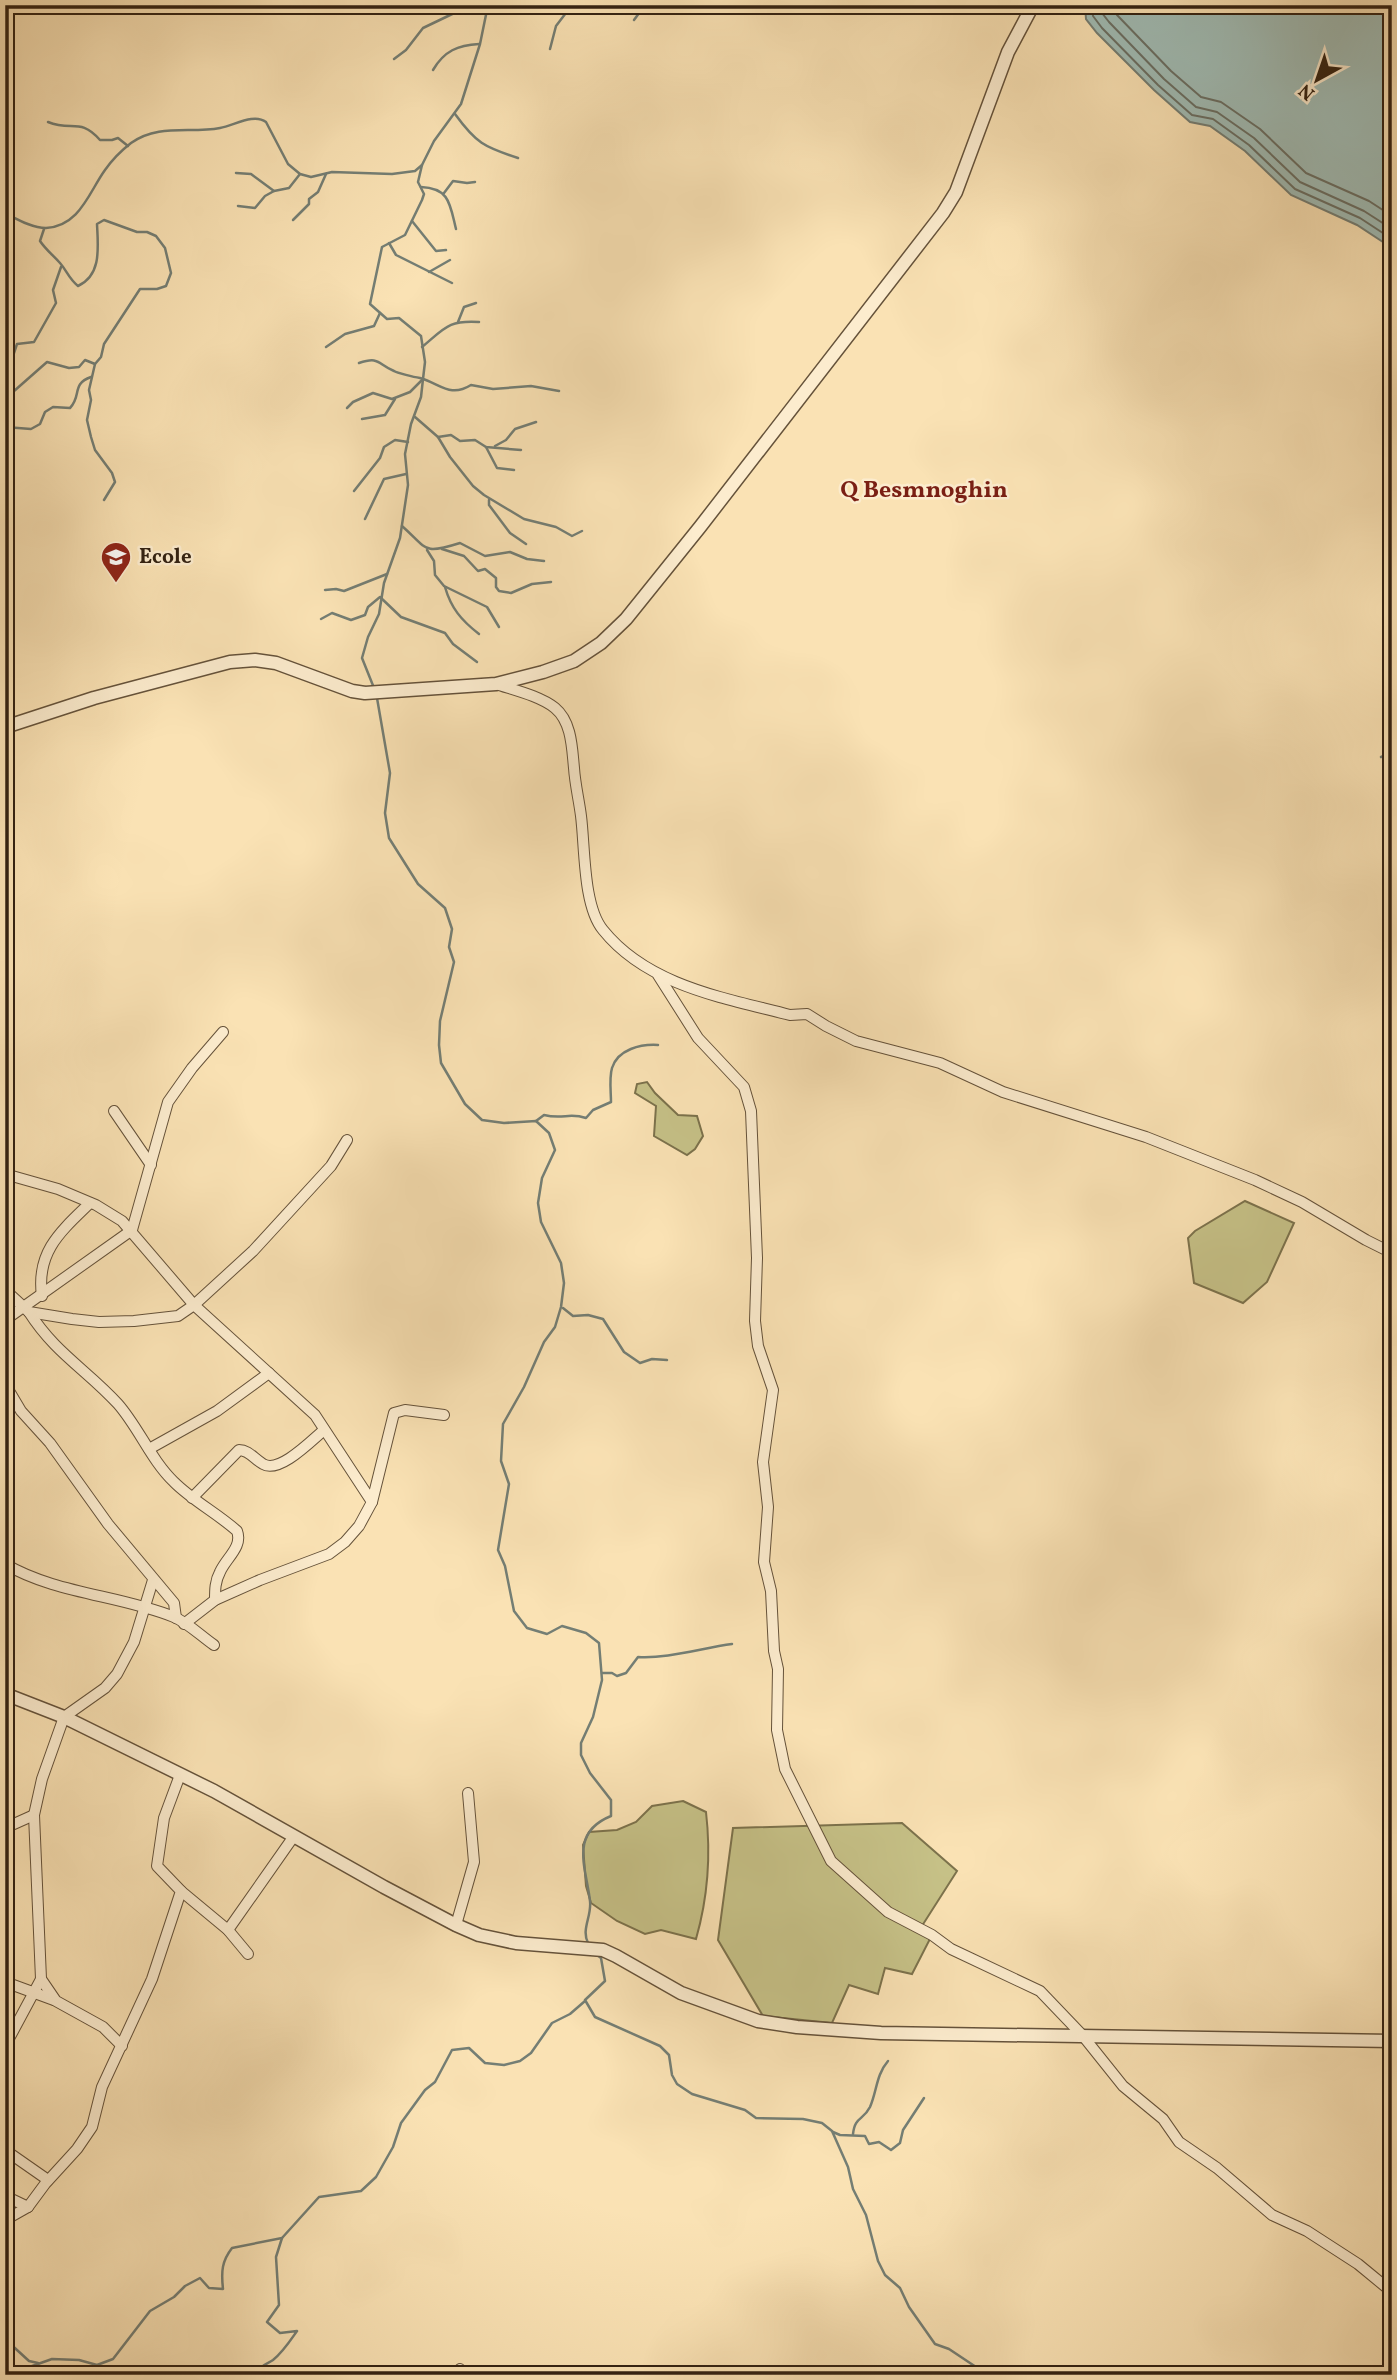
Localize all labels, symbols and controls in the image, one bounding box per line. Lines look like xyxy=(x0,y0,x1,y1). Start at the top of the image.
north arrow xyxy=(1282,46,1352,116)
text: N xyxy=(1294,77,1321,106)
district label: Q Besmnoghin xyxy=(840,474,1008,508)
school or university icon: Ecole xyxy=(99,540,133,584)
place label: Ecole xyxy=(139,543,192,572)

